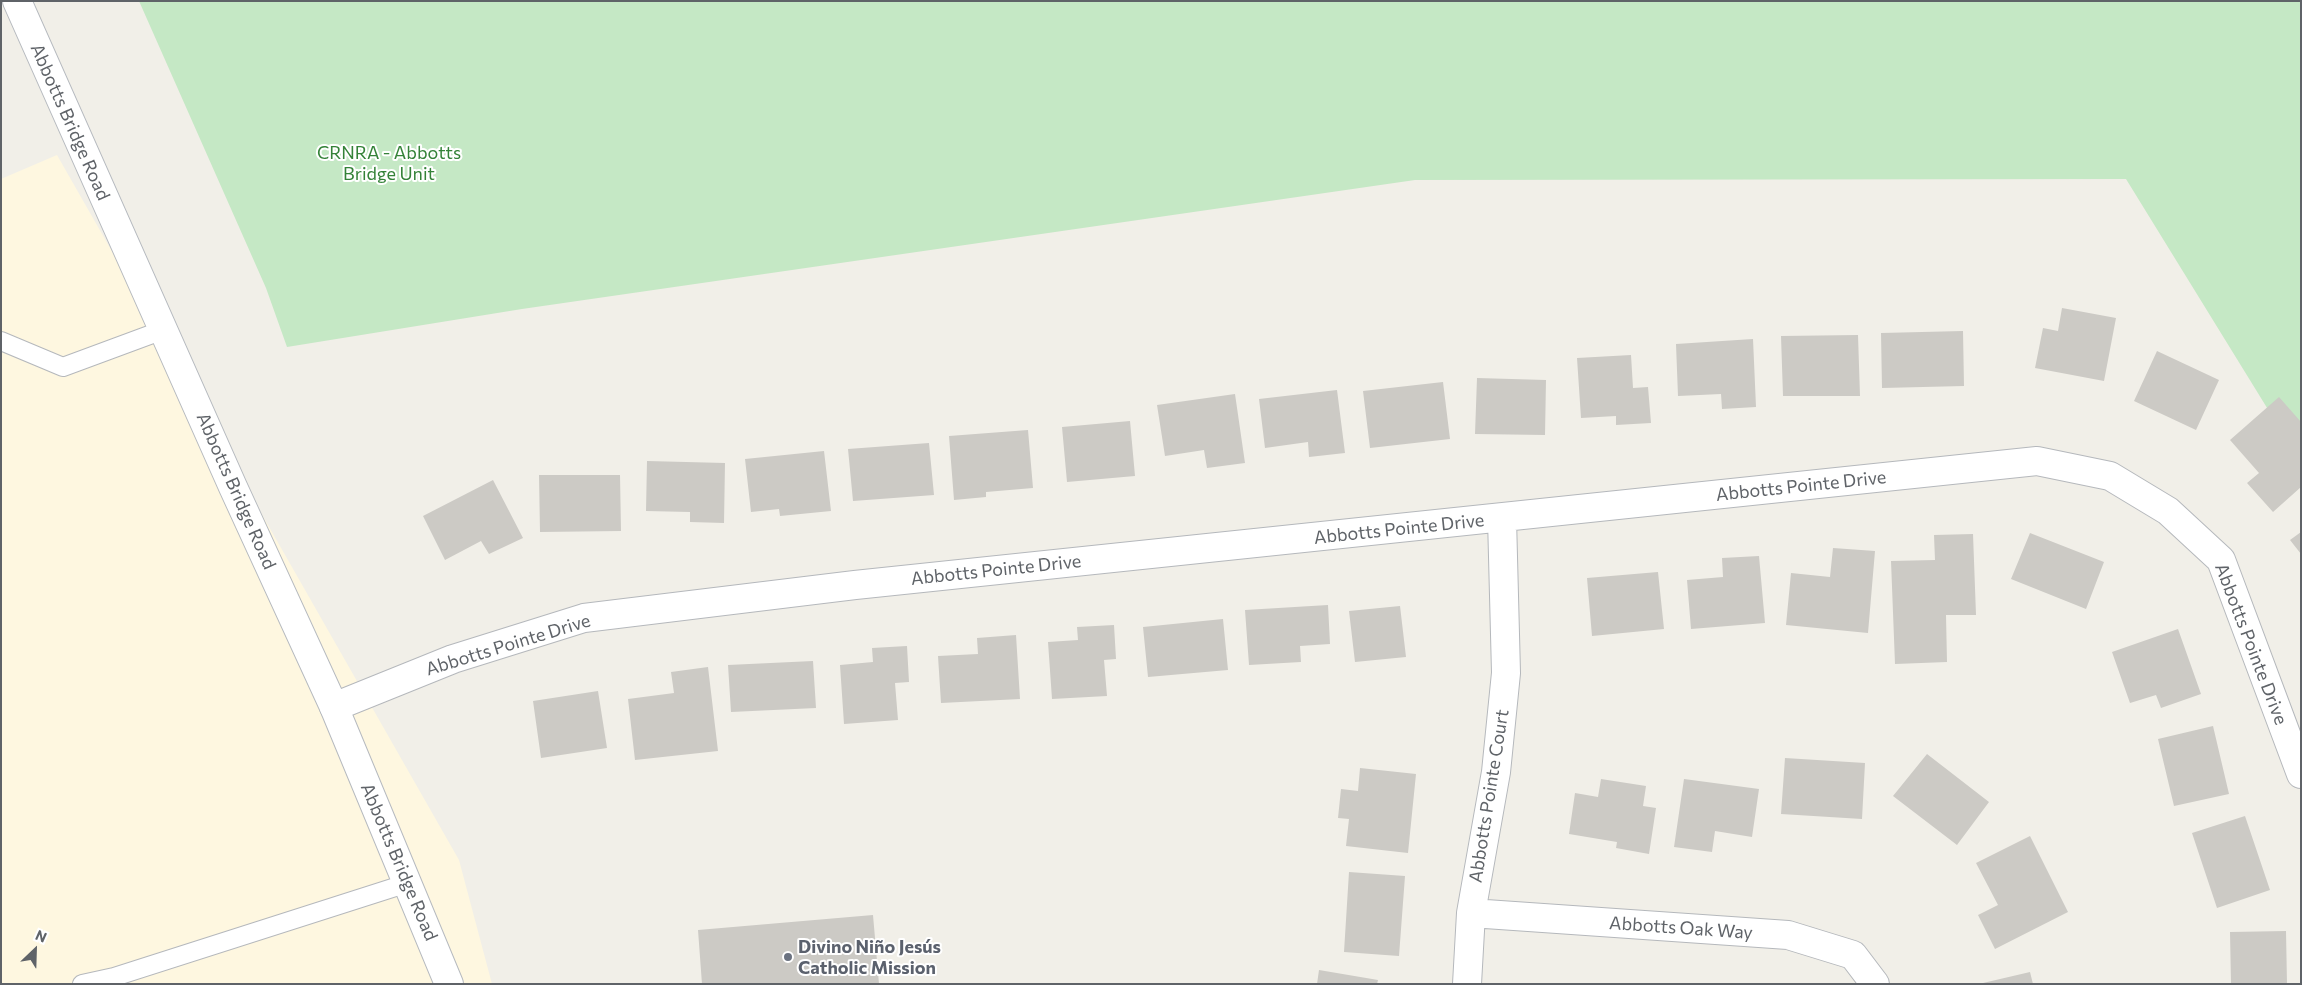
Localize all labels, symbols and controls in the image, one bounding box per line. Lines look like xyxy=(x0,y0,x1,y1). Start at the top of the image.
street label: Abbotts Bridge Road xyxy=(26,40,114,204)
park label: CRNRA - Abbotts Bridge Unit xyxy=(317,142,461,184)
street label: Abbotts Bridge Road xyxy=(192,409,280,573)
street label: Abbotts Pointe Drive xyxy=(1715,466,1887,506)
street label: Abbotts Pointe Drive xyxy=(1313,509,1485,549)
street label: Abbotts Pointe Drive xyxy=(910,550,1082,590)
street label: Abbotts Pointe Drive xyxy=(2210,560,2292,728)
street label: Abbotts Pointe Drive xyxy=(423,610,593,680)
street label: Abbotts Pointe Court xyxy=(1465,708,1513,884)
street label: Abbotts Bridge Road xyxy=(356,780,442,944)
street label: Abbotts Oak Way xyxy=(1608,912,1754,944)
north arrow xyxy=(10,925,60,975)
text: N xyxy=(33,926,50,946)
place label: Divino Niño Jesús Catholic Mission xyxy=(798,936,941,979)
marker: Divino Niño Jesús Catholic Mission xyxy=(782,951,794,963)

